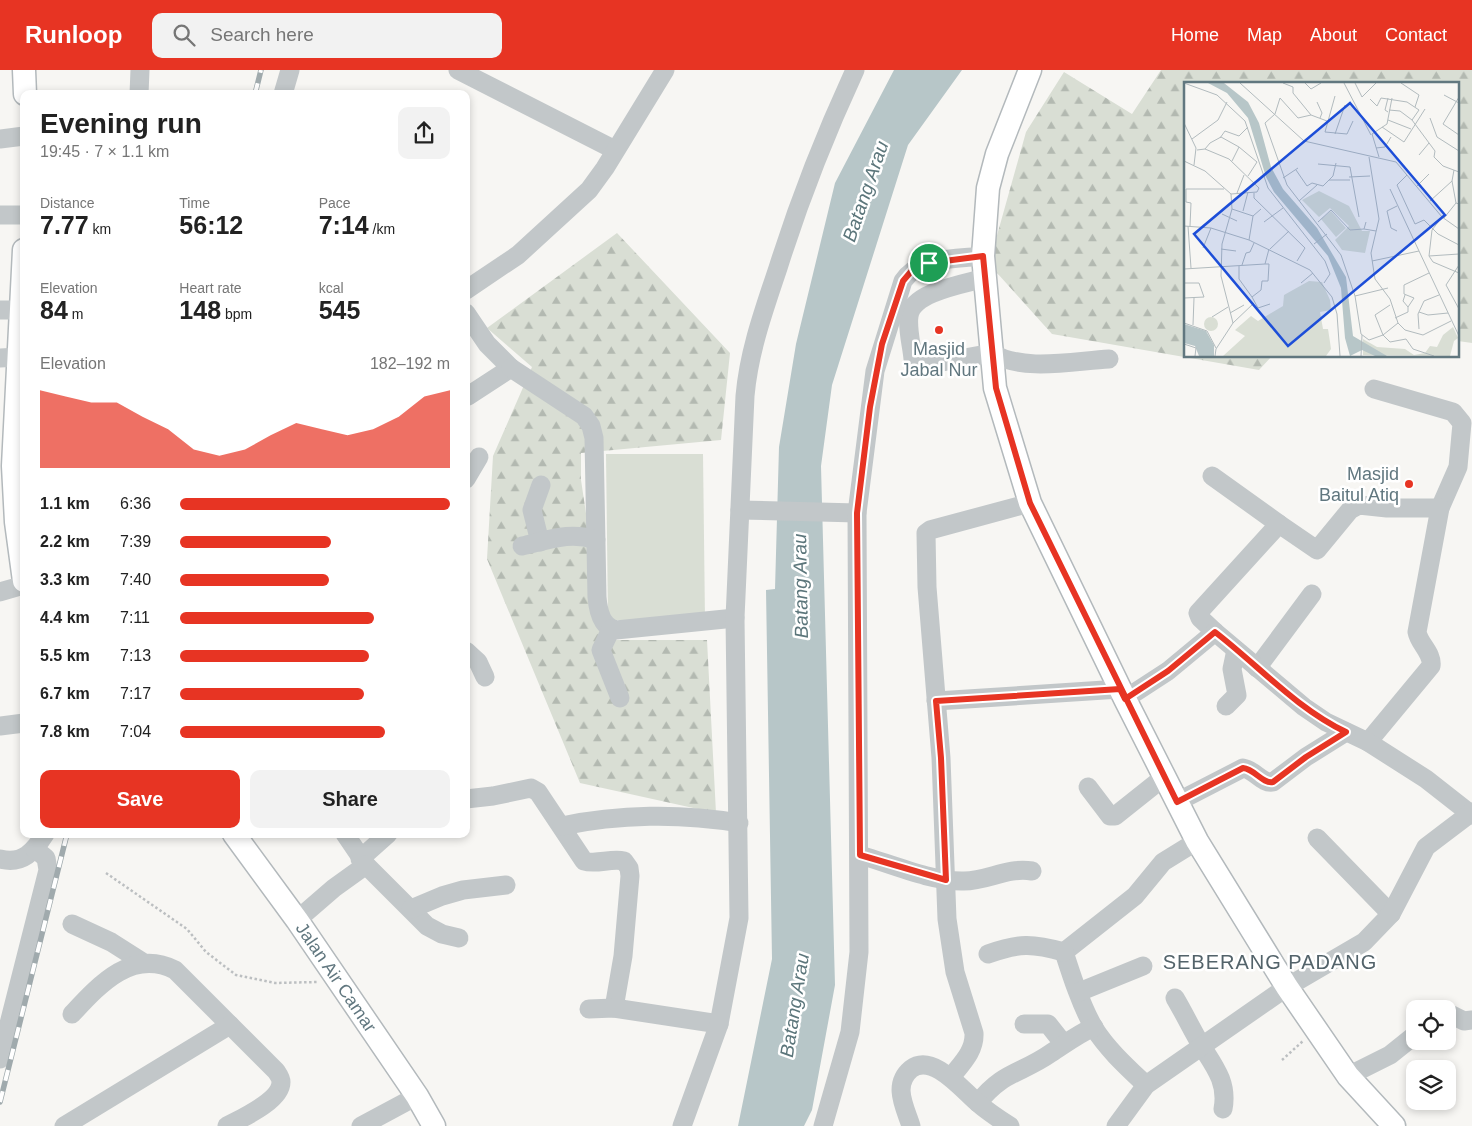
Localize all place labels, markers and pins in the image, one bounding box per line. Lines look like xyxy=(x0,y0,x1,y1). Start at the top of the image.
pin xyxy=(908,242,950,284)
marker: Masjid Jabal Nur xyxy=(933,324,945,336)
place label: Masjid Jabal Nur xyxy=(900,339,978,380)
place label: Masjid Baitul Atiq xyxy=(1319,464,1399,505)
marker: Masjid Baitul Atiq xyxy=(1403,478,1415,490)

